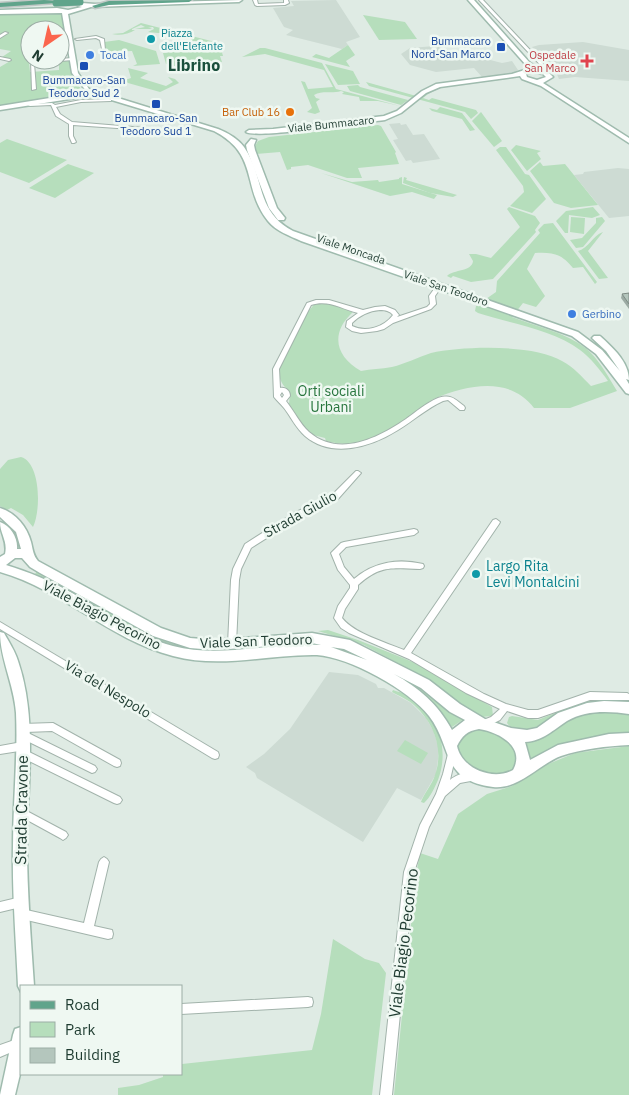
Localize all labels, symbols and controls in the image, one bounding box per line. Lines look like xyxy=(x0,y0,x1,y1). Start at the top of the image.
north arrow xyxy=(20,20,70,70)
place label: Piazza dell'Elefante xyxy=(161,26,223,53)
marker: Piazza dell'Elefante xyxy=(145,33,157,45)
place label: Bummacaro Nord-San Marco xyxy=(411,34,491,61)
marker: Bummacaro Nord-San Marco xyxy=(495,41,507,53)
text: N xyxy=(28,45,47,66)
place label: Tocal xyxy=(100,48,126,62)
place label: Ospedale San Marco xyxy=(524,48,576,75)
marker: Tocal xyxy=(84,49,96,61)
marker: Ospedale San Marco xyxy=(580,54,594,68)
district label: Librino xyxy=(168,55,220,75)
marker: Bummacaro-San Teodoro Sud 2 xyxy=(78,60,90,72)
place label: Bummacaro-San Teodoro Sud 2 xyxy=(43,73,125,100)
marker: Bummacaro-San Teodoro Sud 1 xyxy=(150,98,162,110)
place label: Bar Club 16 xyxy=(222,105,280,119)
marker: Bar Club 16 xyxy=(284,106,296,118)
place label: Bummacaro-San Teodoro Sud 1 xyxy=(115,111,197,138)
street label: Viale Bummacaro xyxy=(287,112,375,136)
street label: Viale Moncada xyxy=(315,231,387,267)
street label: Viale San Teodoro xyxy=(402,267,490,309)
place label: Gerbino xyxy=(582,307,621,321)
marker: Gerbino xyxy=(566,308,578,320)
park label: Orti sociali Urbani xyxy=(298,382,364,416)
street label: Strada Giulio xyxy=(260,486,340,541)
place label: Largo Rita Levi Montalcini xyxy=(486,557,580,591)
marker: Largo Rita Levi Montalcini xyxy=(470,568,482,580)
street label: Viale Biagio Pecorino xyxy=(40,576,164,654)
street label: Viale San Teodoro xyxy=(199,630,313,652)
street label: Via del Nespolo xyxy=(61,656,155,722)
street label: Strada Cravone xyxy=(10,755,32,865)
street label: Viale Biagio Pecorino xyxy=(384,867,422,1019)
legend xyxy=(20,985,182,1075)
text: Road xyxy=(65,995,100,1014)
text: Park xyxy=(65,1020,95,1039)
text: Building xyxy=(65,1045,120,1064)

